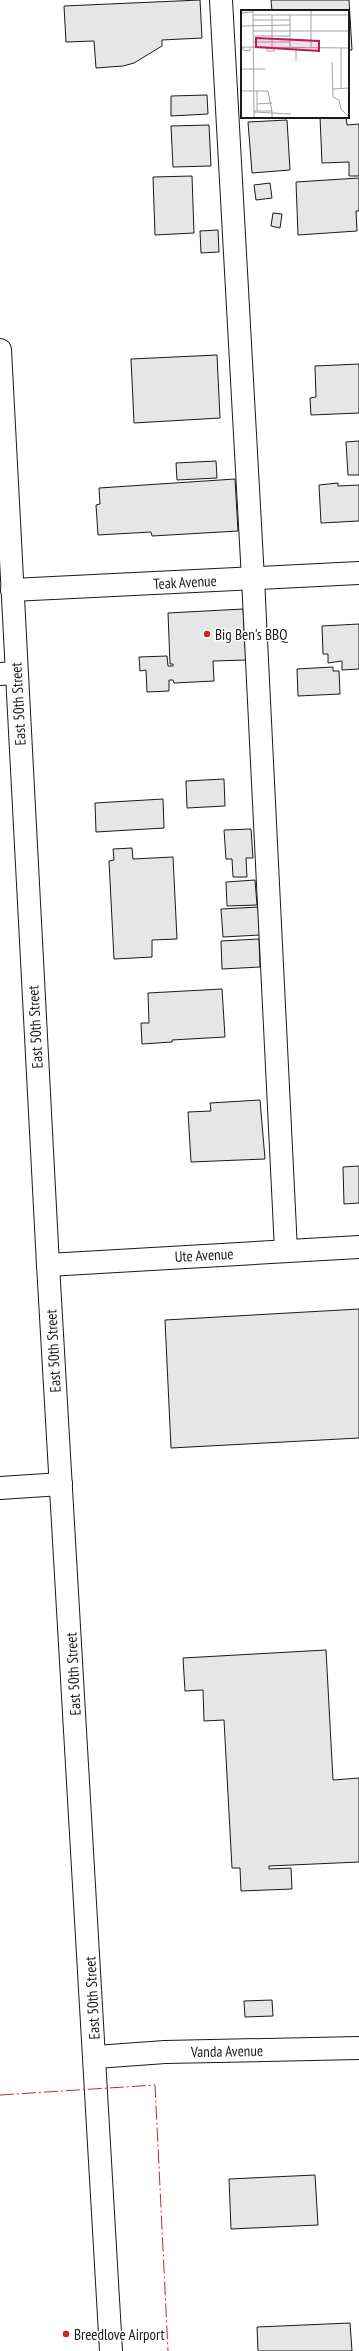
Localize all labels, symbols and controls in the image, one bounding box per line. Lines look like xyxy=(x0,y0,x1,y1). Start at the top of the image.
inset map xyxy=(241,10,349,118)
street label: Teak Avenue xyxy=(153,571,217,593)
place label: Big Ben's BBQ xyxy=(215,625,288,644)
marker: Big Ben's BBQ xyxy=(202,629,212,639)
street label: East 50th Street xyxy=(6,662,30,746)
street label: East 50th Street xyxy=(23,985,47,1069)
street label: Ute Avenue xyxy=(174,1244,234,1266)
street label: East 50th Street xyxy=(41,1309,65,1393)
street label: East 50th Street xyxy=(61,1632,85,1716)
street label: East 50th Street xyxy=(80,1956,104,2040)
street label: Vanda Avenue xyxy=(190,2041,263,2061)
place label: Breedlove Airport xyxy=(74,2325,165,2344)
marker: Breedlove Airport xyxy=(61,2329,71,2339)

